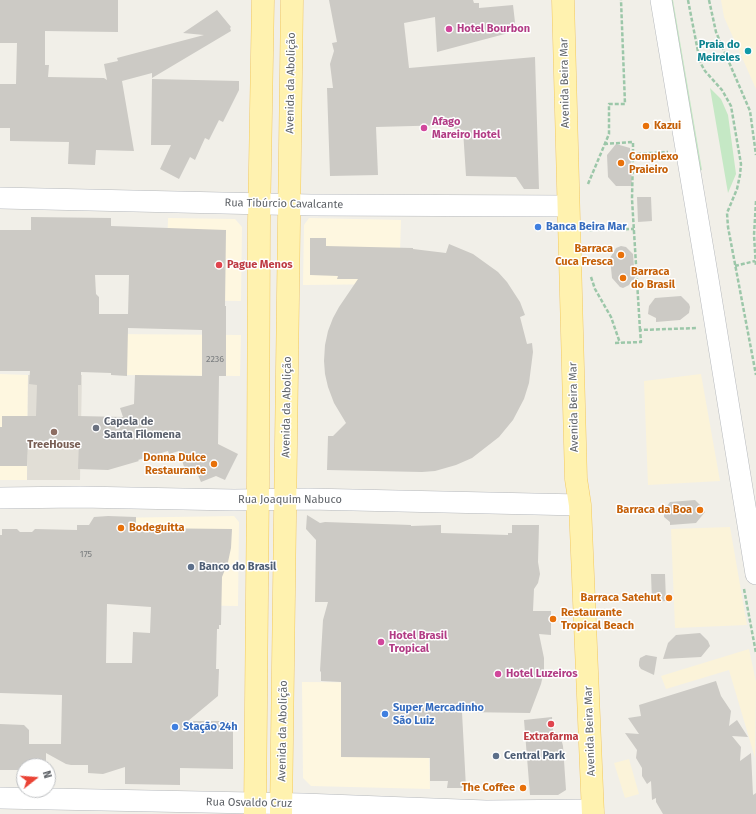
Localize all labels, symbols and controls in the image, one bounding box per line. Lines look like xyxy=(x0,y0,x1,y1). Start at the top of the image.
place label: Hotel Bourbon xyxy=(457,22,530,36)
marker: Hotel Bourbon xyxy=(444,24,454,34)
street label: Avenida da Abolição xyxy=(284,32,298,134)
street label: Avenida Beira Mar xyxy=(558,38,572,128)
place label: Praia do Meireles xyxy=(697,38,740,64)
marker: Praia do Meireles xyxy=(743,46,753,56)
place label: Afago Mareiro Hotel xyxy=(432,115,500,141)
place label: Kazui xyxy=(654,119,681,133)
marker: Kazui xyxy=(641,121,651,131)
marker: Afago Mareiro Hotel xyxy=(419,123,429,133)
place label: Complexo Praieiro xyxy=(629,150,678,176)
marker: Complexo Praieiro xyxy=(616,158,626,168)
street label: Rua Tibúrcio Cavalcante xyxy=(224,196,344,212)
place label: Banca Beira Mar xyxy=(546,220,627,234)
marker: Banca Beira Mar xyxy=(533,222,543,232)
place label: Barraca Cuca Fresca xyxy=(555,242,613,268)
marker: Barraca Cuca Fresca xyxy=(616,250,626,260)
place label: Pague Menos xyxy=(227,258,293,272)
marker: Pague Menos xyxy=(214,260,224,270)
place label: Barraca do Brasil xyxy=(631,265,675,291)
marker: Barraca do Brasil xyxy=(618,273,628,283)
house number: 2236 xyxy=(206,354,224,364)
street label: Avenida da Abolição xyxy=(280,356,294,458)
street label: Avenida Beira Mar xyxy=(567,362,581,452)
place label: Capela de Santa Filomena xyxy=(104,415,181,441)
marker: Capela de Santa Filomena xyxy=(91,423,101,433)
marker: TreeHouse xyxy=(49,427,59,437)
place label: TreeHouse xyxy=(27,438,81,452)
place label: Donna Dulce Restaurante xyxy=(143,451,206,477)
marker: Donna Dulce Restaurante xyxy=(209,459,219,469)
street label: Rua Joaquim Nabuco xyxy=(238,493,342,507)
place label: Barraca da Boa xyxy=(617,503,692,517)
marker: Barraca da Boa xyxy=(695,505,705,515)
place label: Bodeguitta xyxy=(129,521,185,535)
marker: Bodeguitta xyxy=(116,523,126,533)
house number: 175 xyxy=(80,549,92,559)
place label: Banco do Brasil xyxy=(199,560,276,574)
marker: Banco do Brasil xyxy=(186,562,196,572)
place label: Barraca Satehut xyxy=(581,591,661,605)
marker: Barraca Satehut xyxy=(664,593,674,603)
place label: Restaurante Tropical Beach xyxy=(561,606,634,632)
marker: Restaurante Tropical Beach xyxy=(548,614,558,624)
place label: Hotel Brasil Tropical xyxy=(389,629,447,655)
marker: Hotel Brasil Tropical xyxy=(376,637,386,647)
place label: Hotel Luzeiros xyxy=(506,667,577,681)
marker: Hotel Luzeiros xyxy=(493,669,503,679)
street label: Avenida da Abolição xyxy=(276,680,290,782)
street label: Avenida Beira Mar xyxy=(582,686,598,776)
place label: Super Mercadinho São Luiz xyxy=(393,701,484,727)
marker: Super Mercadinho São Luiz xyxy=(380,709,390,719)
marker: Extrafarma xyxy=(546,719,556,729)
place label: Stação 24h xyxy=(183,720,238,734)
marker: Stação 24h xyxy=(170,722,180,732)
place label: Extrafarma xyxy=(523,730,579,744)
place label: Central Park xyxy=(504,749,565,763)
marker: Central Park xyxy=(491,751,501,761)
north arrow xyxy=(16,758,56,798)
text: N xyxy=(40,769,54,780)
place label: The Coffee xyxy=(462,781,515,795)
marker: The Coffee xyxy=(518,783,528,793)
street label: Rua Osvaldo Cruz xyxy=(206,796,292,810)

